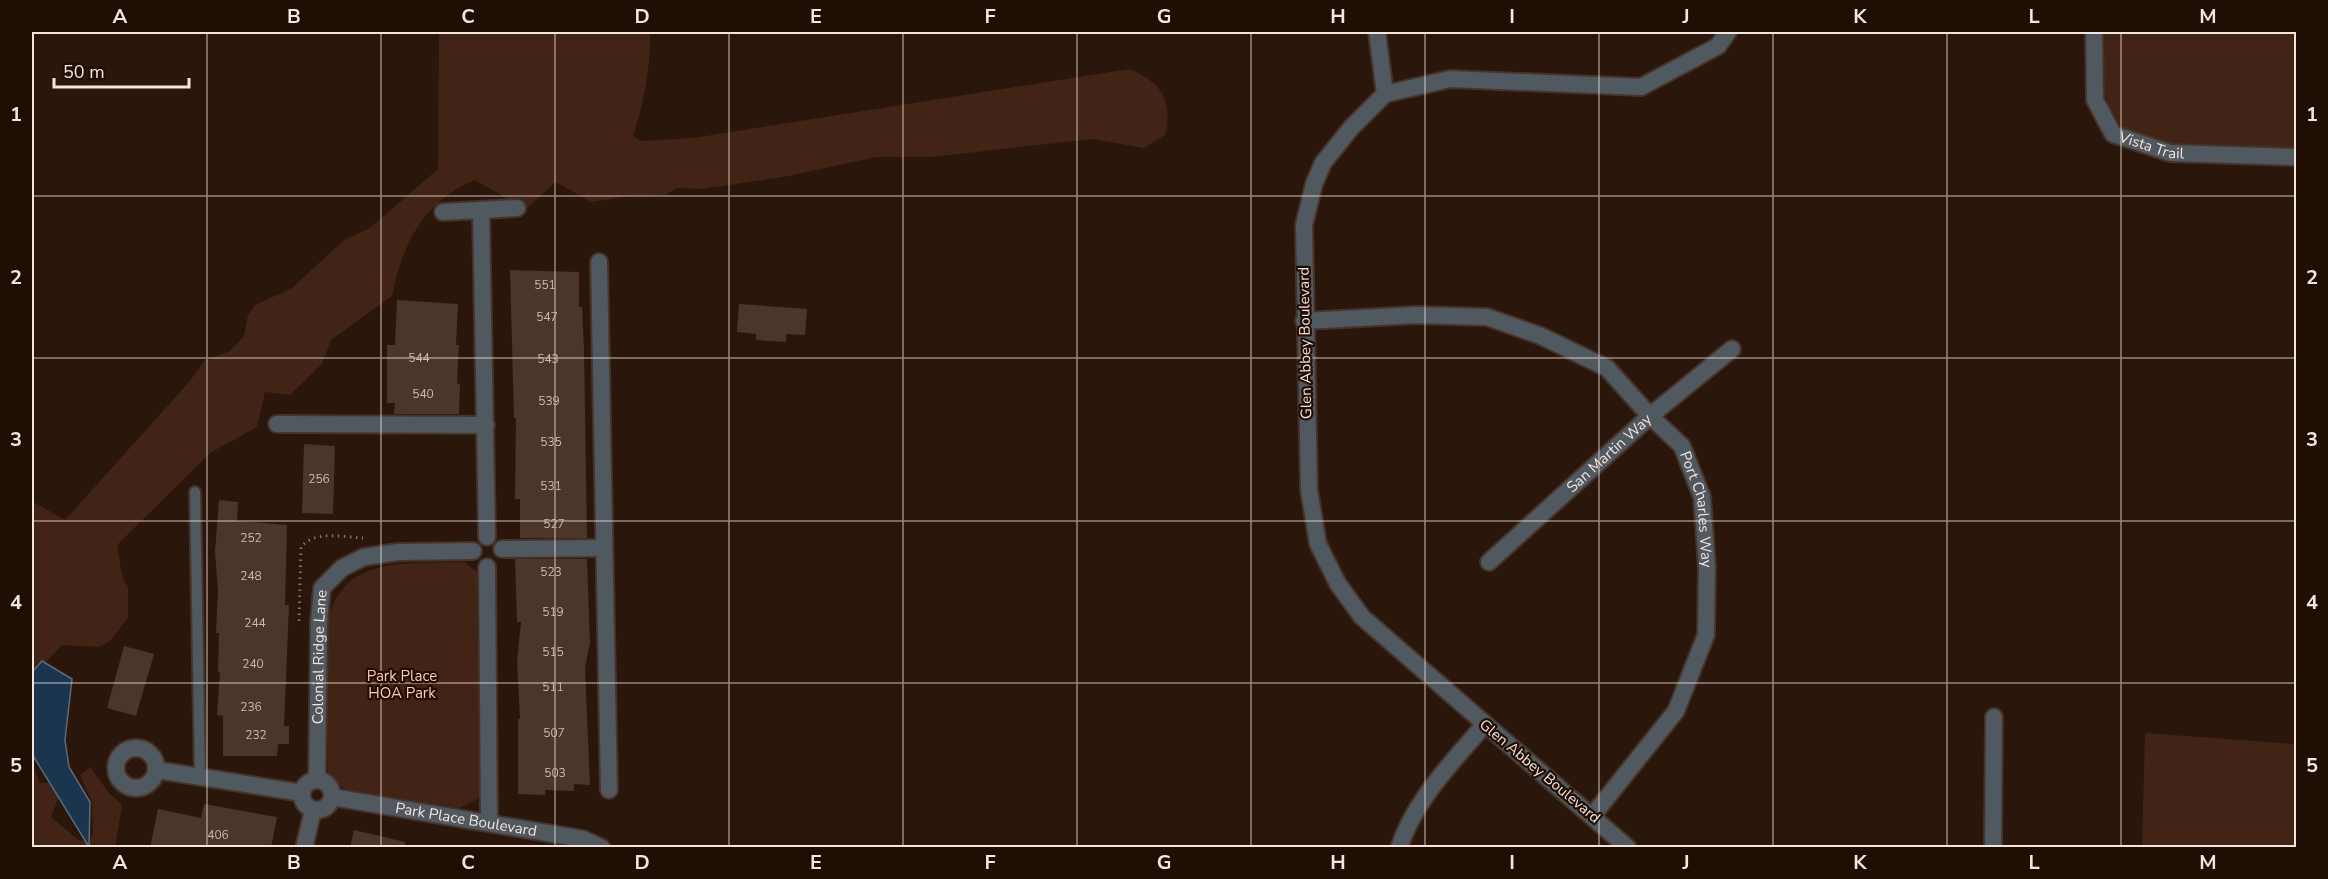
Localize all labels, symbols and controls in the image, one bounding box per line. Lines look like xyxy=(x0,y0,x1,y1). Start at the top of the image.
text: A xyxy=(113,3,128,30)
text: B xyxy=(287,3,301,30)
text: C xyxy=(461,3,475,30)
text: D xyxy=(634,3,650,30)
text: E xyxy=(810,3,822,30)
text: F xyxy=(984,3,996,30)
text: G xyxy=(1157,3,1171,30)
text: H xyxy=(1330,3,1346,30)
text: I xyxy=(1509,3,1515,30)
text: J xyxy=(1681,3,1690,30)
text: K xyxy=(1853,3,1867,30)
text: L xyxy=(2028,3,2040,30)
text: M xyxy=(2199,3,2217,30)
scale bar xyxy=(54,51,189,89)
text: 50 m xyxy=(63,60,105,84)
text: 1 xyxy=(10,101,22,128)
text: 1 xyxy=(2306,101,2318,128)
street label: Vista Trail xyxy=(2115,126,2185,163)
text: 2 xyxy=(10,264,22,291)
text: 2 xyxy=(2306,264,2318,291)
street label: Glen Abbey Boulevard xyxy=(1294,267,1316,419)
house number: 551 xyxy=(534,277,556,293)
house number: 547 xyxy=(536,309,558,325)
house number: 544 xyxy=(408,350,430,366)
house number: 543 xyxy=(537,351,559,367)
house number: 540 xyxy=(412,386,434,402)
house number: 539 xyxy=(538,393,560,409)
street label: San Martin Way xyxy=(1562,409,1656,497)
text: 3 xyxy=(10,426,22,453)
text: 3 xyxy=(2306,426,2318,453)
house number: 535 xyxy=(540,434,562,450)
street label: Port Charles Way xyxy=(1675,448,1717,568)
house number: 256 xyxy=(308,471,330,487)
house number: 531 xyxy=(540,478,562,494)
house number: 527 xyxy=(543,516,565,532)
house number: 252 xyxy=(240,530,262,546)
house number: 523 xyxy=(540,564,562,580)
house number: 248 xyxy=(240,568,262,584)
text: 4 xyxy=(10,589,22,616)
street label: Colonial Ridge Lane xyxy=(308,589,332,724)
text: 4 xyxy=(2306,589,2318,616)
house number: 519 xyxy=(542,604,564,620)
house number: 244 xyxy=(244,615,266,631)
house number: 515 xyxy=(542,644,564,660)
house number: 240 xyxy=(242,656,264,672)
park label: Park Place HOA Park xyxy=(367,666,437,703)
house number: 511 xyxy=(542,679,564,695)
house number: 236 xyxy=(240,699,262,715)
street label: Glen Abbey Boulevard xyxy=(1475,714,1605,828)
house number: 507 xyxy=(543,725,565,741)
house number: 232 xyxy=(245,727,267,743)
text: 5 xyxy=(10,752,22,779)
text: 5 xyxy=(2306,752,2318,779)
house number: 503 xyxy=(544,765,566,781)
street label: Park Place Boulevard xyxy=(394,798,538,841)
house number: 406 xyxy=(207,827,229,843)
text: A xyxy=(113,849,128,876)
text: B xyxy=(287,849,301,876)
text: C xyxy=(461,849,475,876)
text: D xyxy=(634,849,650,876)
text: E xyxy=(810,849,822,876)
text: F xyxy=(984,849,996,876)
text: G xyxy=(1157,849,1171,876)
text: H xyxy=(1330,849,1346,876)
text: I xyxy=(1509,849,1515,876)
text: J xyxy=(1681,849,1690,876)
text: K xyxy=(1853,849,1867,876)
text: L xyxy=(2028,849,2040,876)
text: M xyxy=(2199,849,2217,876)

